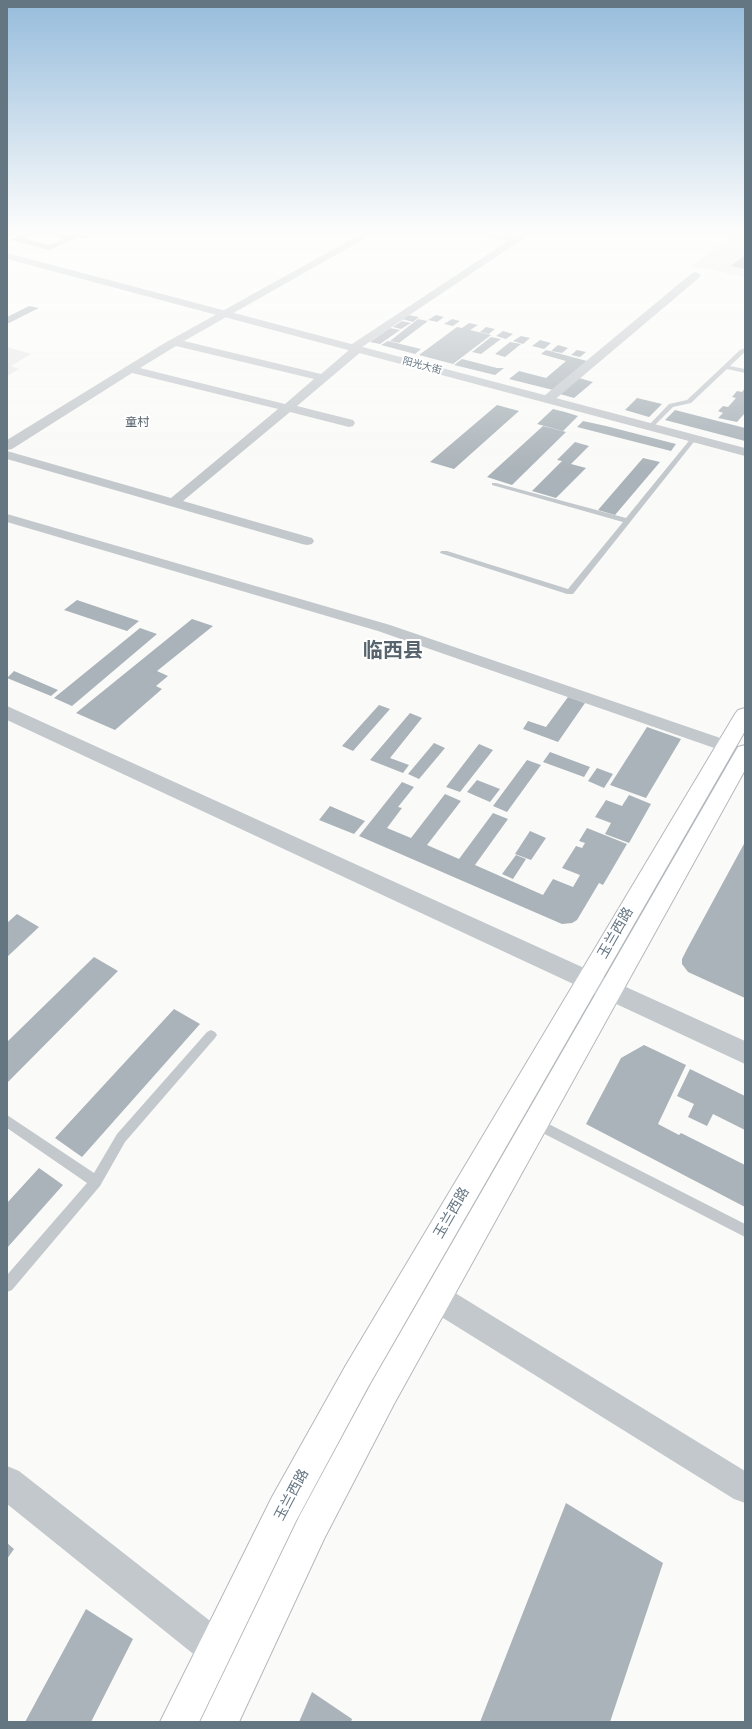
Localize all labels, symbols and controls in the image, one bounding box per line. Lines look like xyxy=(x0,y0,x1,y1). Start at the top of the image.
street label: 阳光大街 xyxy=(401,355,443,377)
district label: 童村 xyxy=(125,416,149,430)
district label: 临西县 xyxy=(363,640,423,664)
street label: 玉兰西路 xyxy=(595,905,637,961)
street label: 玉兰西路 xyxy=(431,1185,473,1241)
street label: 玉兰西路 xyxy=(271,1466,313,1524)

